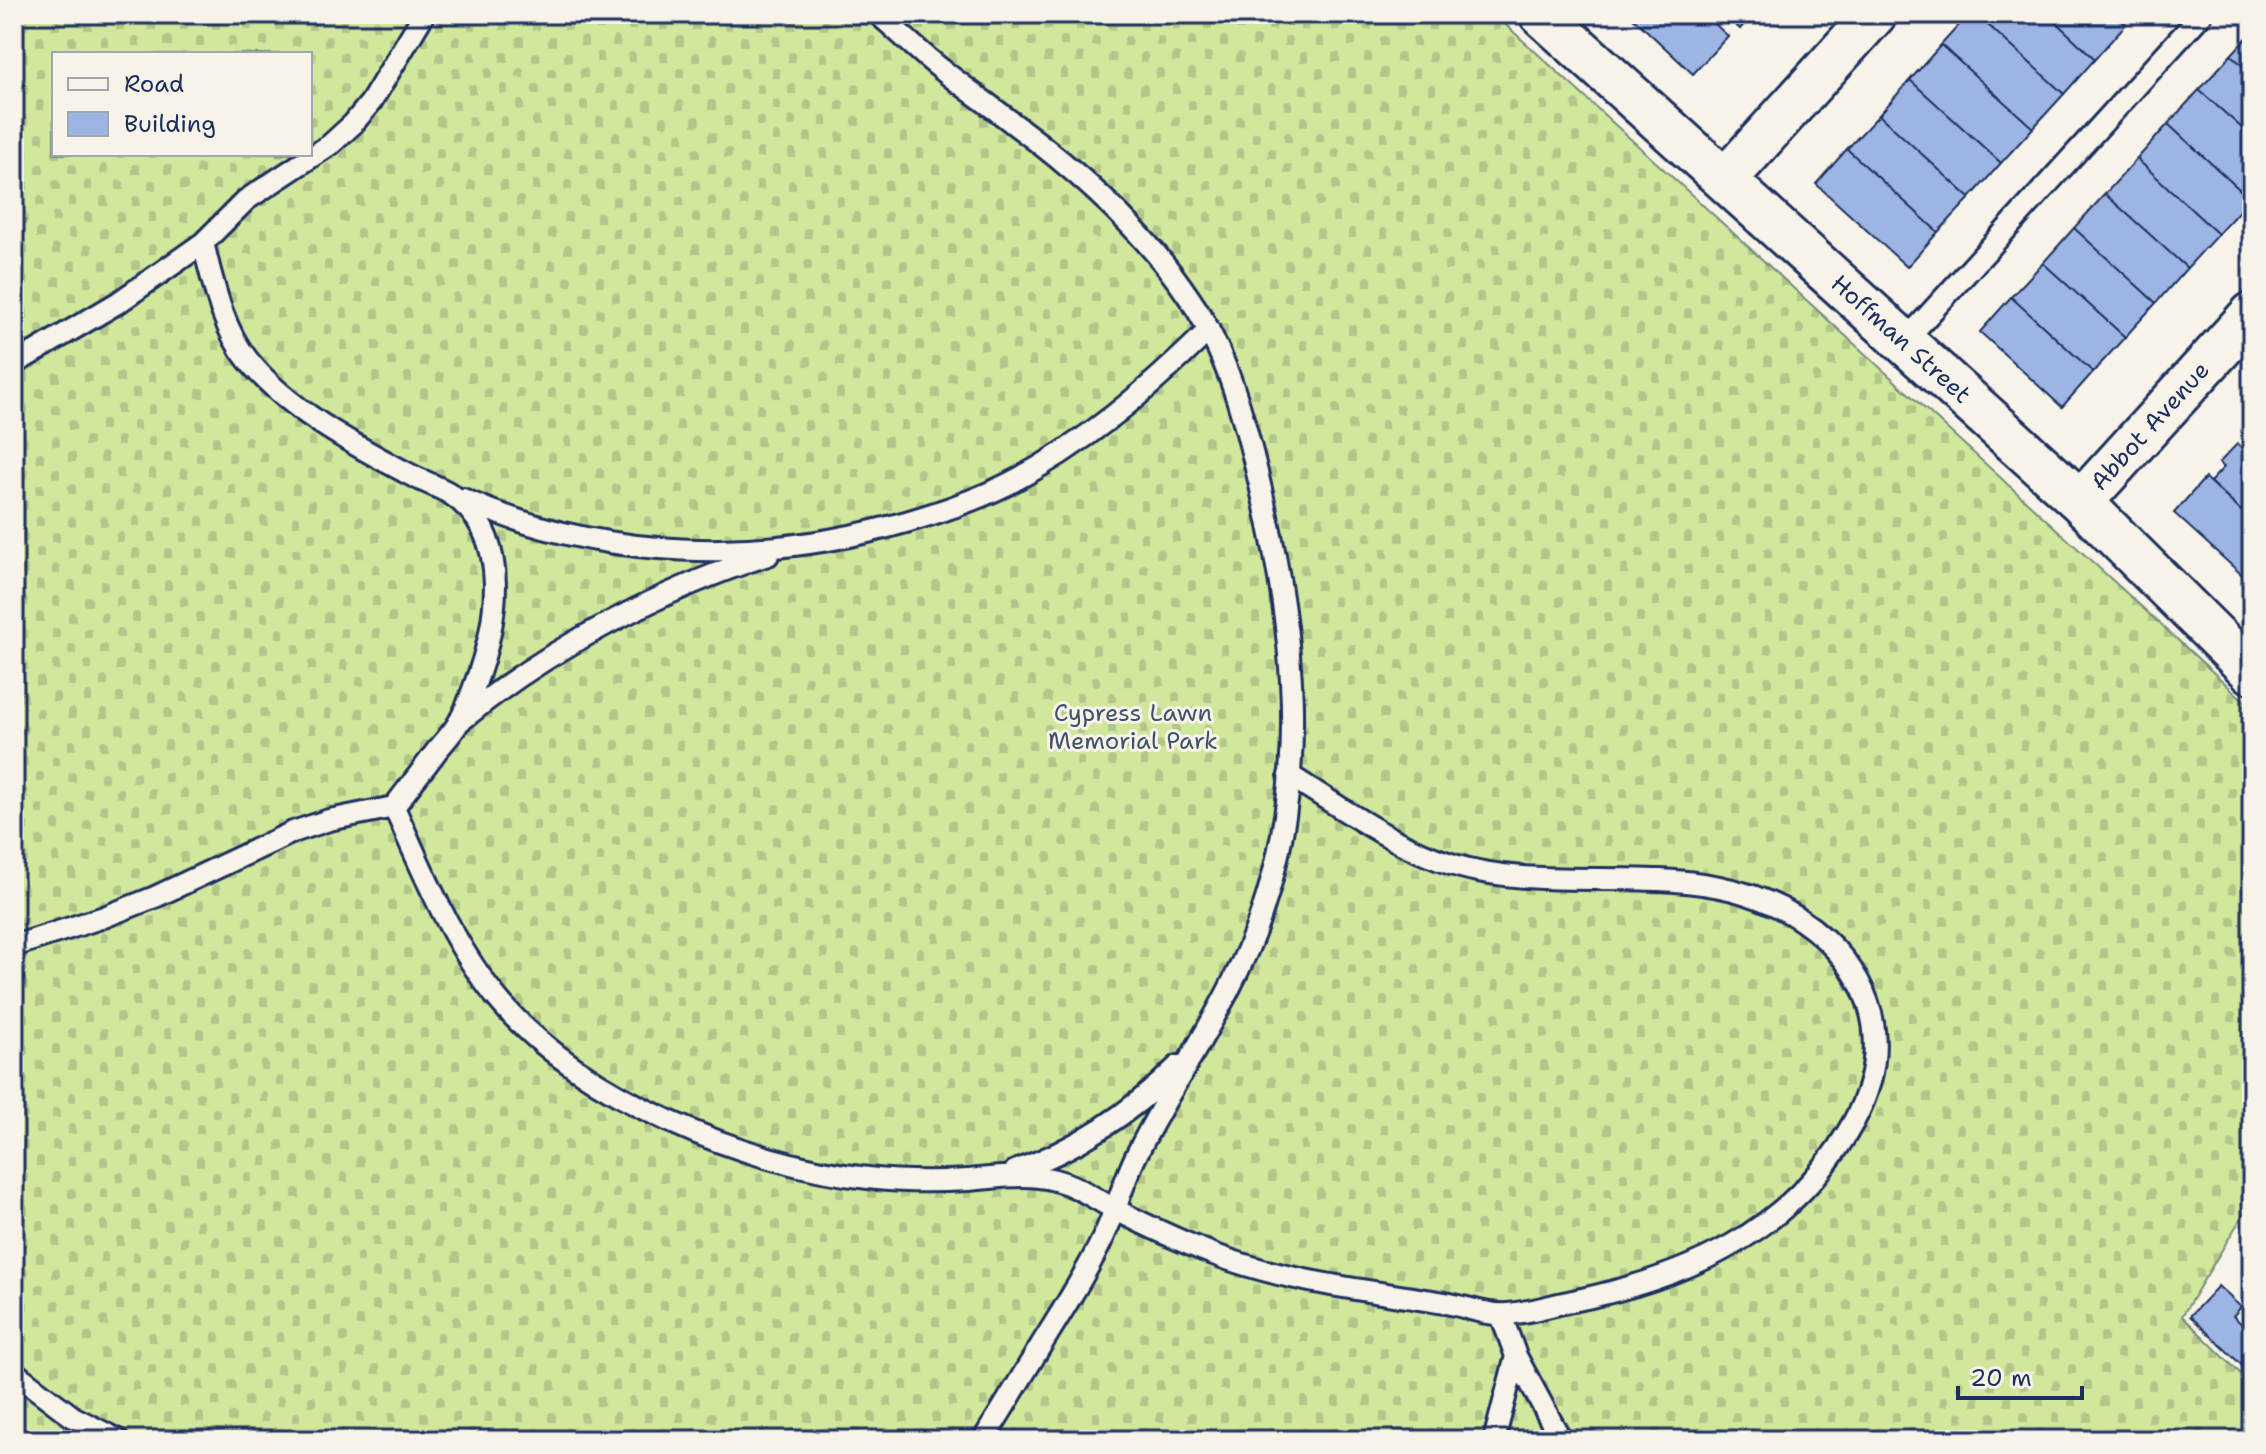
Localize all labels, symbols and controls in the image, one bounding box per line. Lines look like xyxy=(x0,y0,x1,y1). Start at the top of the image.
legend xyxy=(52,52,312,156)
text: Road xyxy=(124,68,184,100)
text: Building xyxy=(124,108,216,140)
street label: Hoffman Street xyxy=(1824,268,1978,410)
street label: Abbot Avenue xyxy=(2083,355,2217,497)
park label: Cypress Lawn Memorial Park xyxy=(1048,697,1218,757)
scale bar xyxy=(1958,1350,2082,1400)
text: 20 m xyxy=(1970,1362,2032,1394)

